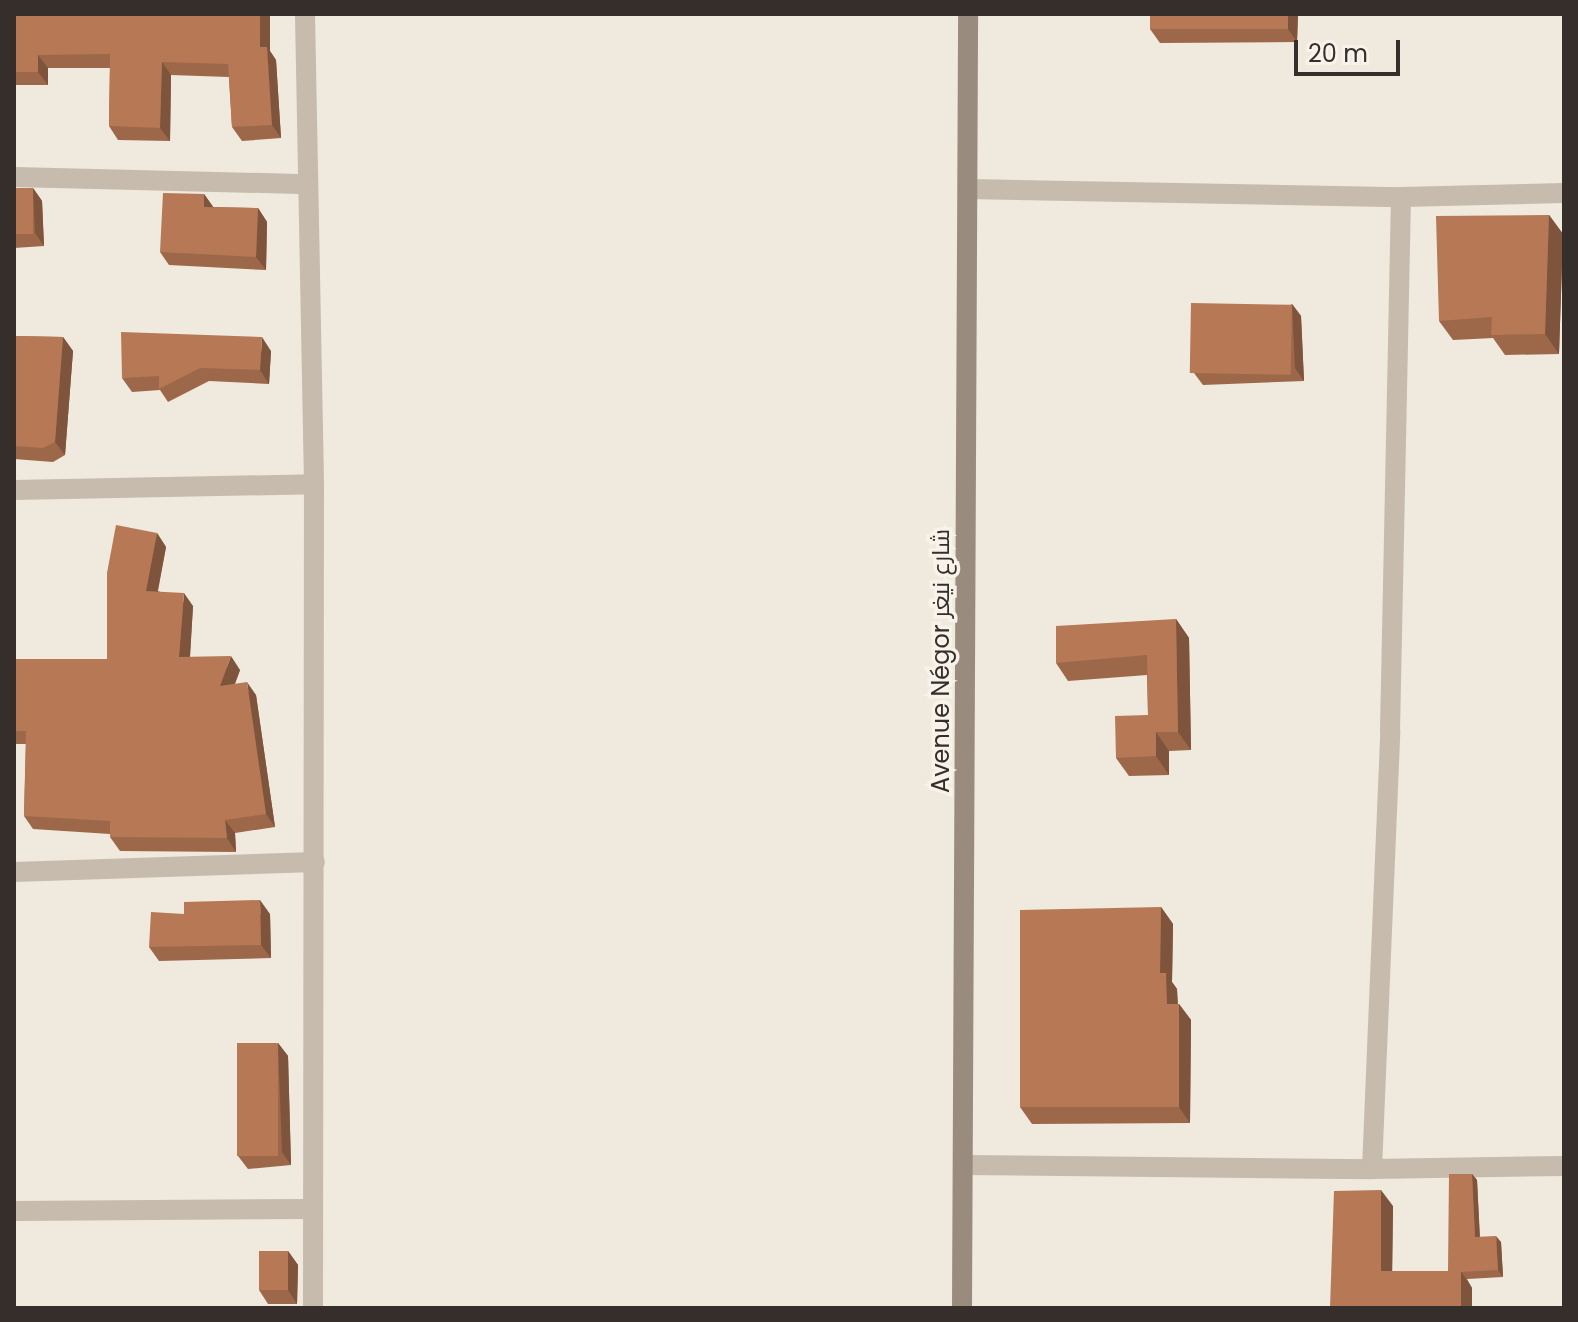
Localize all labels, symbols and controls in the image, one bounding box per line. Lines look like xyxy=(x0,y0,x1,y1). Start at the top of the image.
scale bar xyxy=(1298,24,1404,74)
text: 20 m xyxy=(1308,37,1368,70)
street label: Avenue Négor شارع نيغر xyxy=(927,529,955,793)

